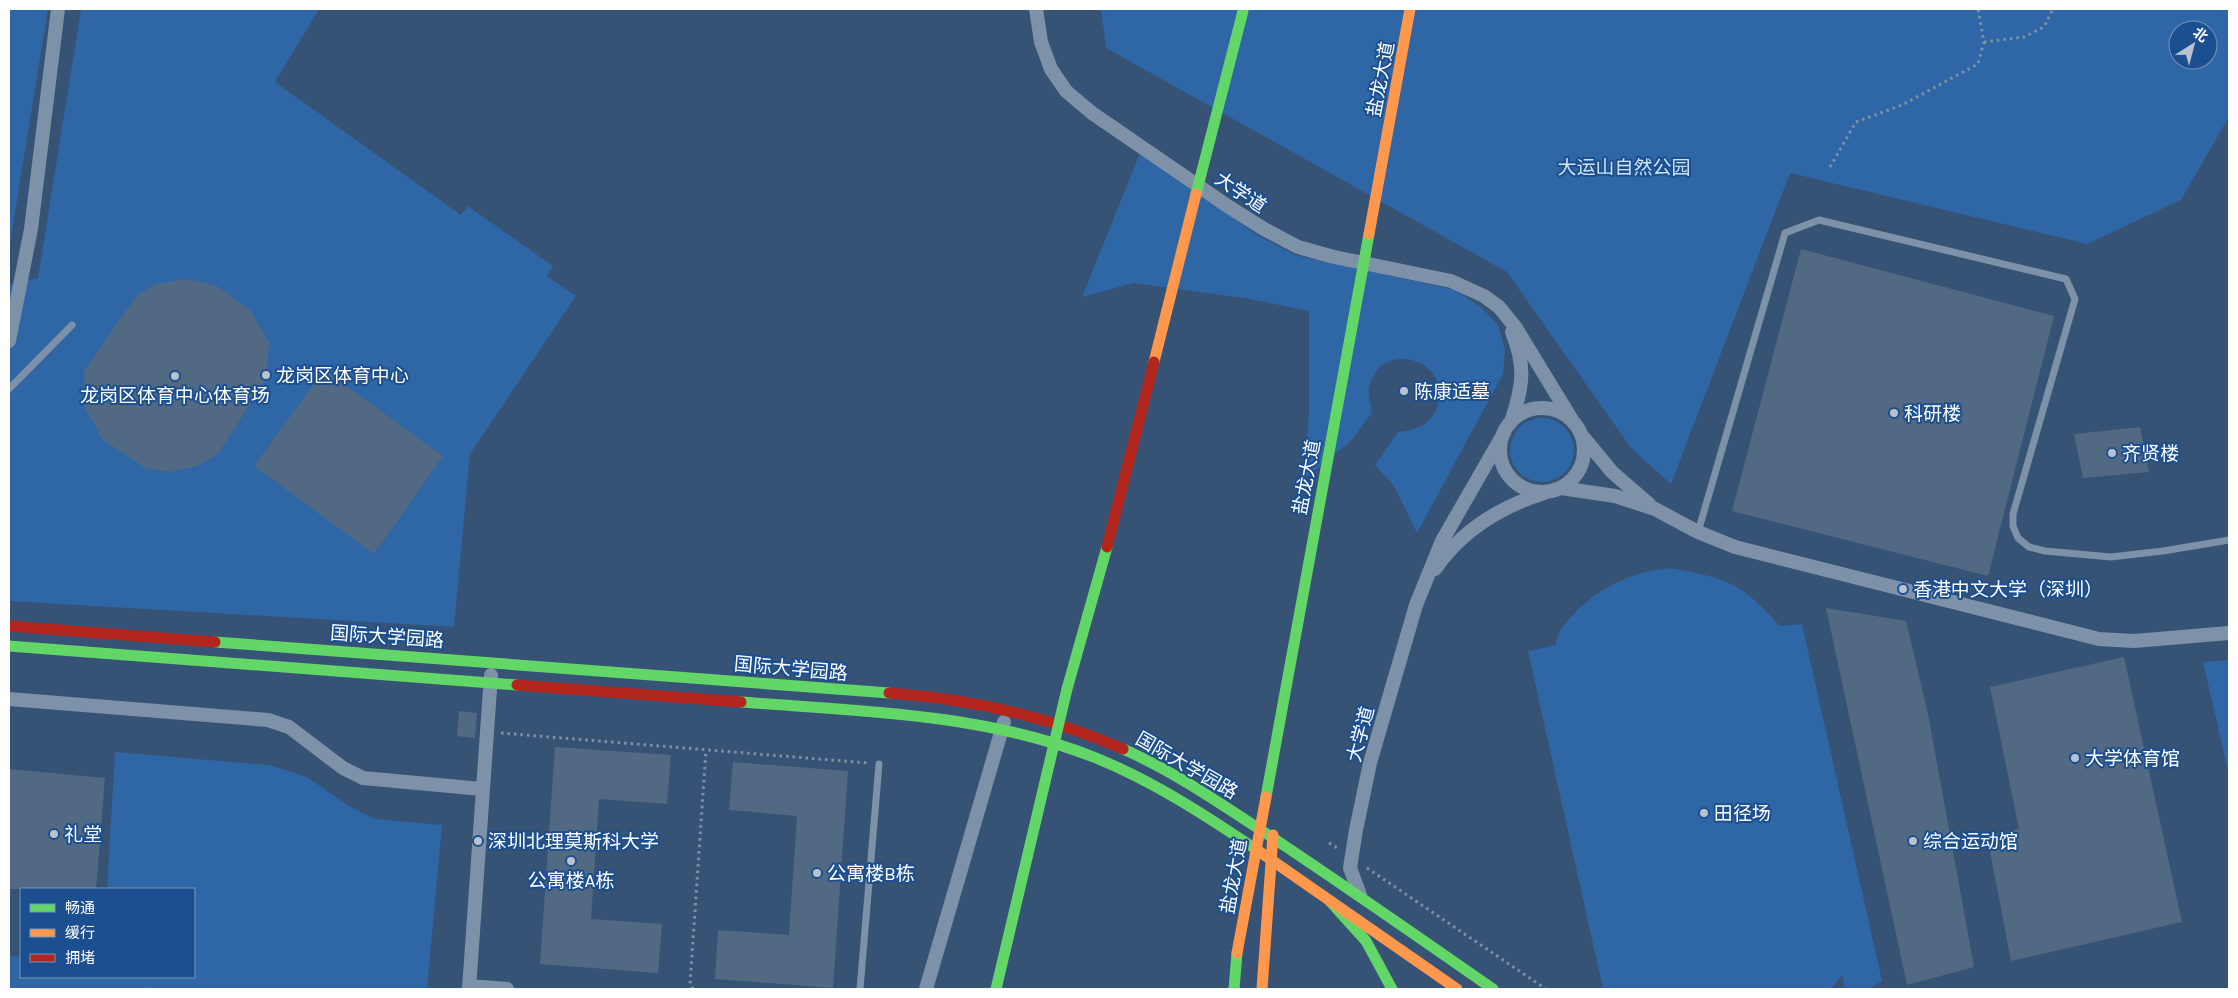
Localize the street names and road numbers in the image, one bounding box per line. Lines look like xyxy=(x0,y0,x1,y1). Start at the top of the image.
street label: 盐龙大道 xyxy=(1363,40,1399,119)
street label: 大学道 xyxy=(1211,168,1270,218)
street label: 盐龙大道 xyxy=(1289,438,1325,517)
street label: 国际大学园路 xyxy=(329,622,445,652)
street label: 国际大学园路 xyxy=(733,653,849,685)
street label: 大学道 xyxy=(1343,704,1379,765)
street label: 国际大学园路 xyxy=(1132,728,1241,804)
street label: 盐龙大道 xyxy=(1217,837,1251,916)

